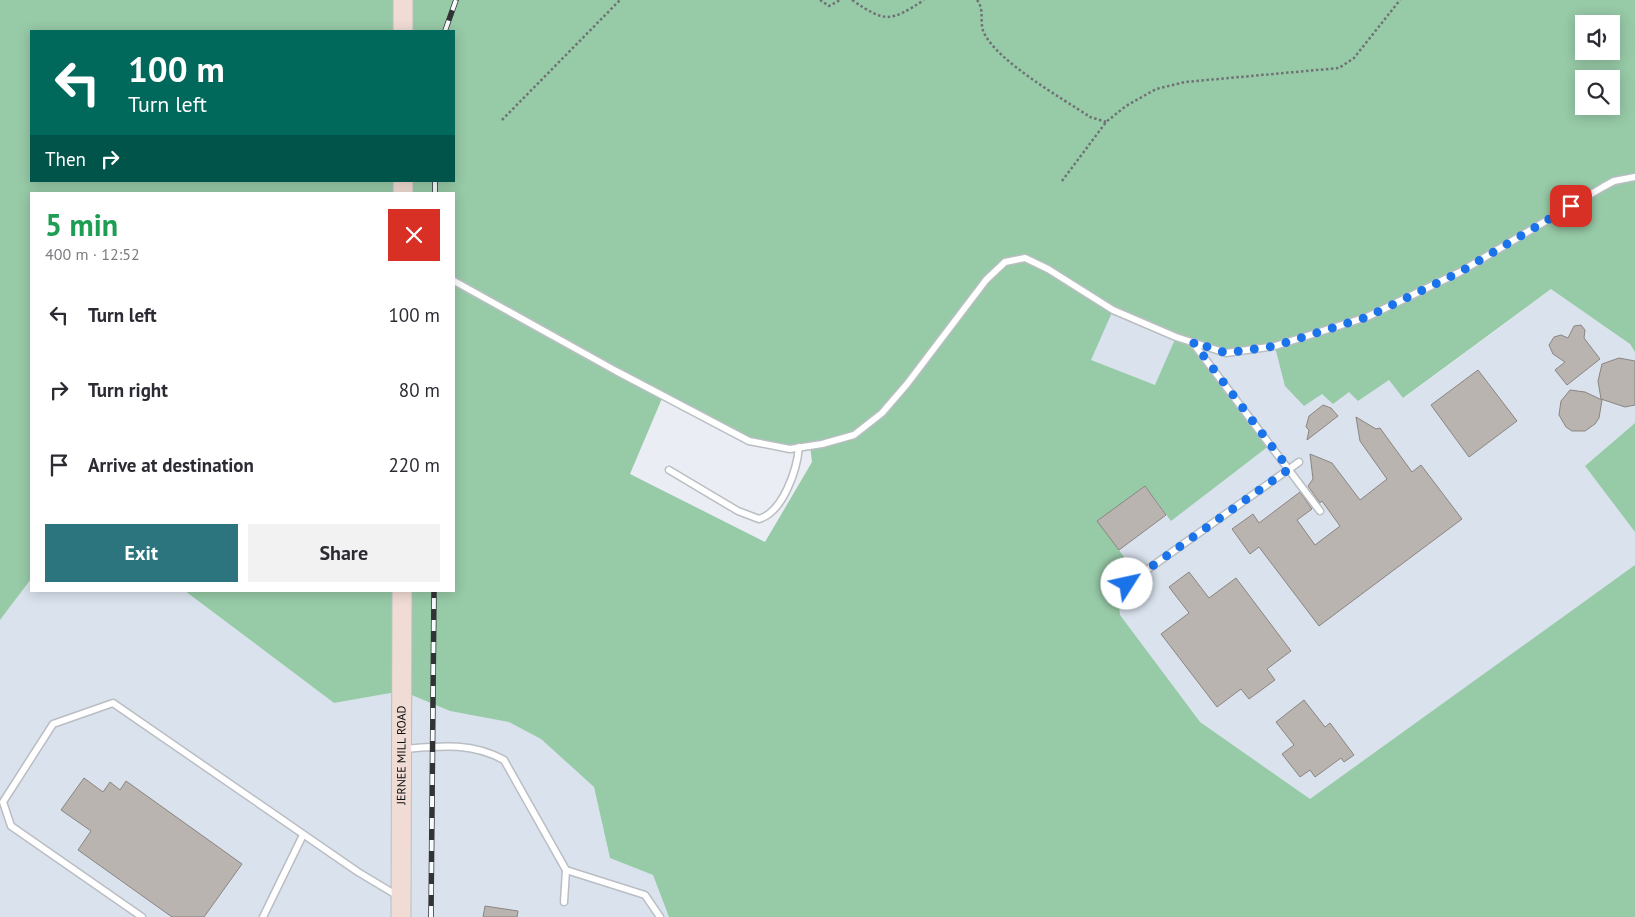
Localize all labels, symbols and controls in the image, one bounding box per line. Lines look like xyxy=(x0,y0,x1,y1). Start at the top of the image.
map controls xyxy=(1575,15,1620,115)
button: sound xyxy=(1575,15,1620,60)
text: 100 m xyxy=(128,46,225,92)
icon: left xyxy=(45,50,110,115)
button: search xyxy=(1575,70,1620,115)
text: Turn left xyxy=(128,90,207,118)
icon: right xyxy=(96,145,124,173)
text: Then xyxy=(45,147,86,171)
pin xyxy=(1550,185,1592,227)
icon: arrive xyxy=(1557,192,1585,220)
text: 5 min xyxy=(45,205,118,244)
button: close xyxy=(388,209,440,261)
text: 400 m · 12:52 xyxy=(45,244,140,264)
icon: left xyxy=(45,301,73,329)
text: Turn left xyxy=(88,303,157,327)
text: 100 m xyxy=(388,303,440,327)
icon: right xyxy=(45,376,73,404)
text: Turn right xyxy=(88,378,168,402)
text: 80 m xyxy=(399,378,440,402)
icon: arrive xyxy=(45,451,73,479)
text: Arrive at destination xyxy=(88,453,254,477)
text: 220 m xyxy=(388,453,440,477)
button: Exit xyxy=(45,524,238,582)
button: Share xyxy=(248,524,440,582)
position arrow xyxy=(1100,557,1152,609)
street label: JERNEE MILL ROAD xyxy=(393,705,409,805)

